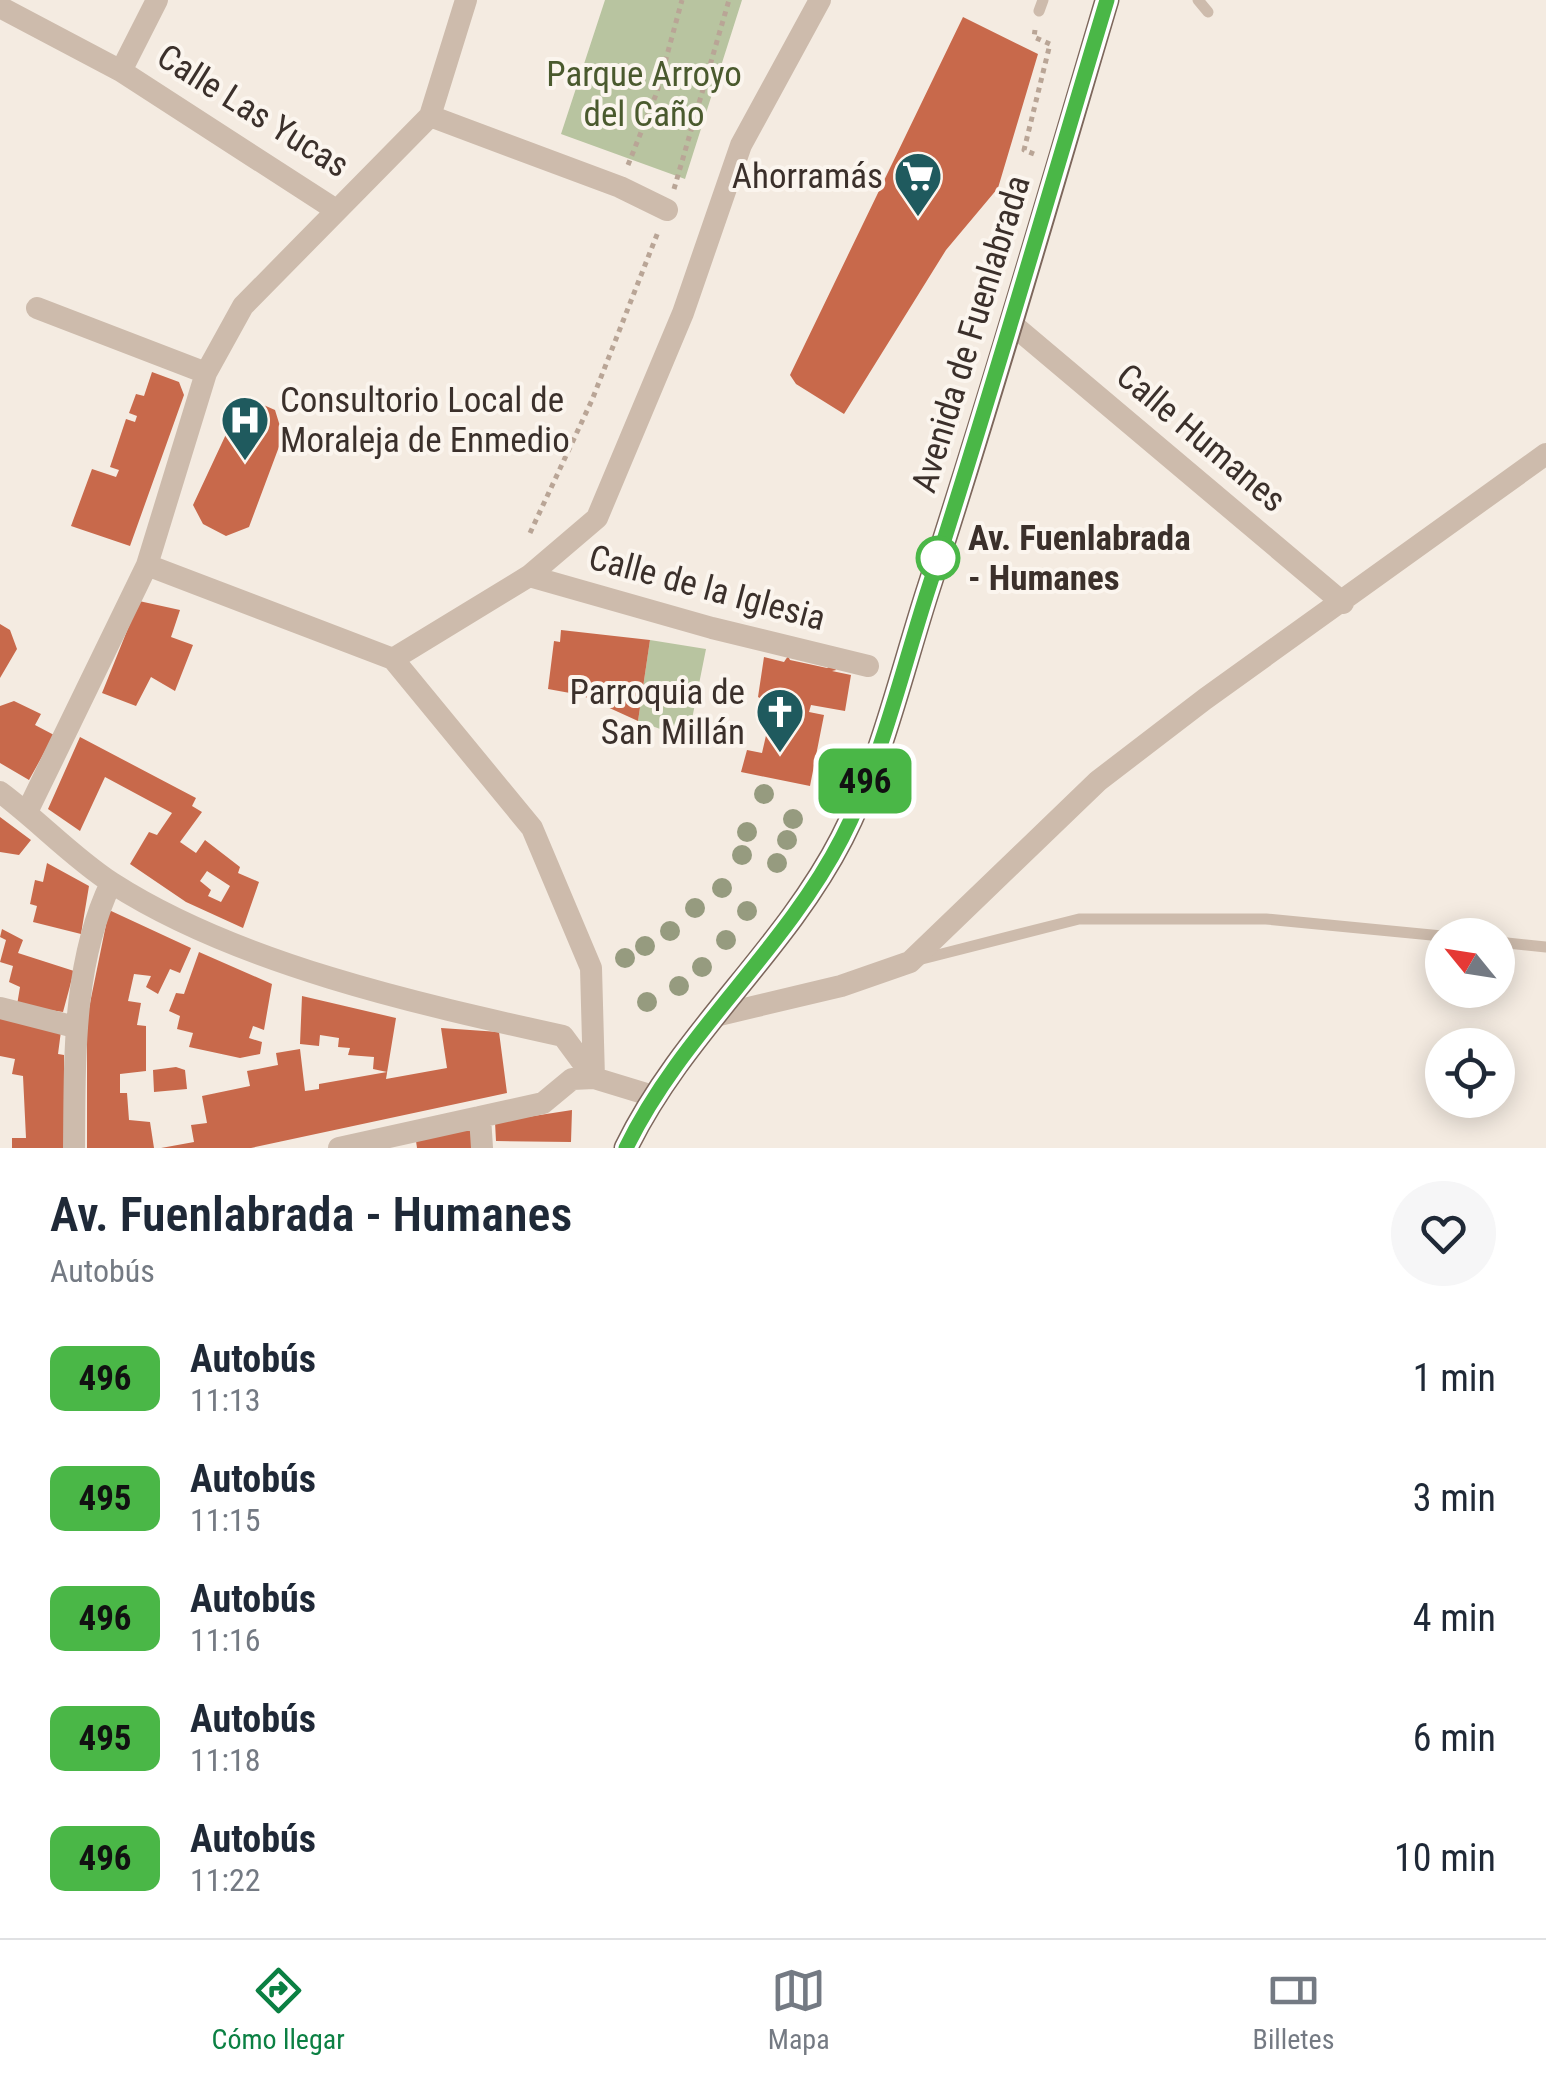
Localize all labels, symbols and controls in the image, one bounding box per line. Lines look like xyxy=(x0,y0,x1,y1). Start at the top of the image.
street label: Calle Las Yucas xyxy=(150,36,356,186)
park label: Parque Arroyo del Caño xyxy=(546,54,742,135)
supermarket icon: Ahorramás xyxy=(892,150,944,218)
place label: Ahorramás xyxy=(732,156,883,197)
street label: Avenida de Fuenlabrada xyxy=(903,171,1039,497)
street label: Calle Humanes xyxy=(1108,355,1294,521)
place label: Consultorio Local de Moraleja de Enmedio xyxy=(280,380,570,461)
hospital icon: Consultorio Local de Moraleja de Enmedio xyxy=(219,394,271,462)
place label: Av. Fuenlabrada - Humanes xyxy=(968,518,1191,599)
street label: Calle de la Iglesia xyxy=(584,537,830,639)
marker: Av. Fuenlabrada - Humanes xyxy=(917,537,959,579)
place label: Parroquia de San Millán xyxy=(569,672,745,753)
church icon: Parroquia de San Millán xyxy=(754,686,806,754)
line badge: 496 xyxy=(808,748,922,814)
text: 496 xyxy=(838,761,892,802)
north arrow xyxy=(1425,918,1515,1008)
map controls xyxy=(1425,918,1515,1118)
button: locate xyxy=(1425,1028,1515,1118)
button: heart xyxy=(1391,1181,1496,1286)
text: Av. Fuenlabrada - Humanes xyxy=(50,1186,572,1243)
text: Autobús xyxy=(50,1252,155,1290)
text: Autobús xyxy=(190,1337,316,1381)
text: 1 min xyxy=(1413,1356,1496,1400)
text: 496 xyxy=(78,1358,132,1399)
text: 11:13 xyxy=(190,1381,261,1419)
text: Autobús xyxy=(190,1457,316,1501)
text: 3 min xyxy=(1413,1476,1496,1520)
text: 495 xyxy=(78,1478,132,1519)
text: 11:15 xyxy=(190,1501,261,1539)
text: Autobús xyxy=(190,1577,316,1621)
text: 4 min xyxy=(1413,1596,1496,1640)
text: 496 xyxy=(78,1598,132,1639)
text: 11:16 xyxy=(190,1621,261,1659)
text: Autobús xyxy=(190,1697,316,1741)
text: 6 min xyxy=(1413,1716,1496,1760)
text: 495 xyxy=(78,1718,132,1759)
text: 11:18 xyxy=(190,1741,261,1779)
text: Autobús xyxy=(190,1817,316,1861)
text: 10 min xyxy=(1394,1836,1496,1880)
text: 496 xyxy=(78,1838,132,1879)
text: 11:22 xyxy=(190,1861,261,1899)
tab: Cómo llegar xyxy=(212,1963,345,2056)
tab: Mapa xyxy=(768,1963,830,2056)
tab: Billetes xyxy=(1253,1963,1334,2056)

